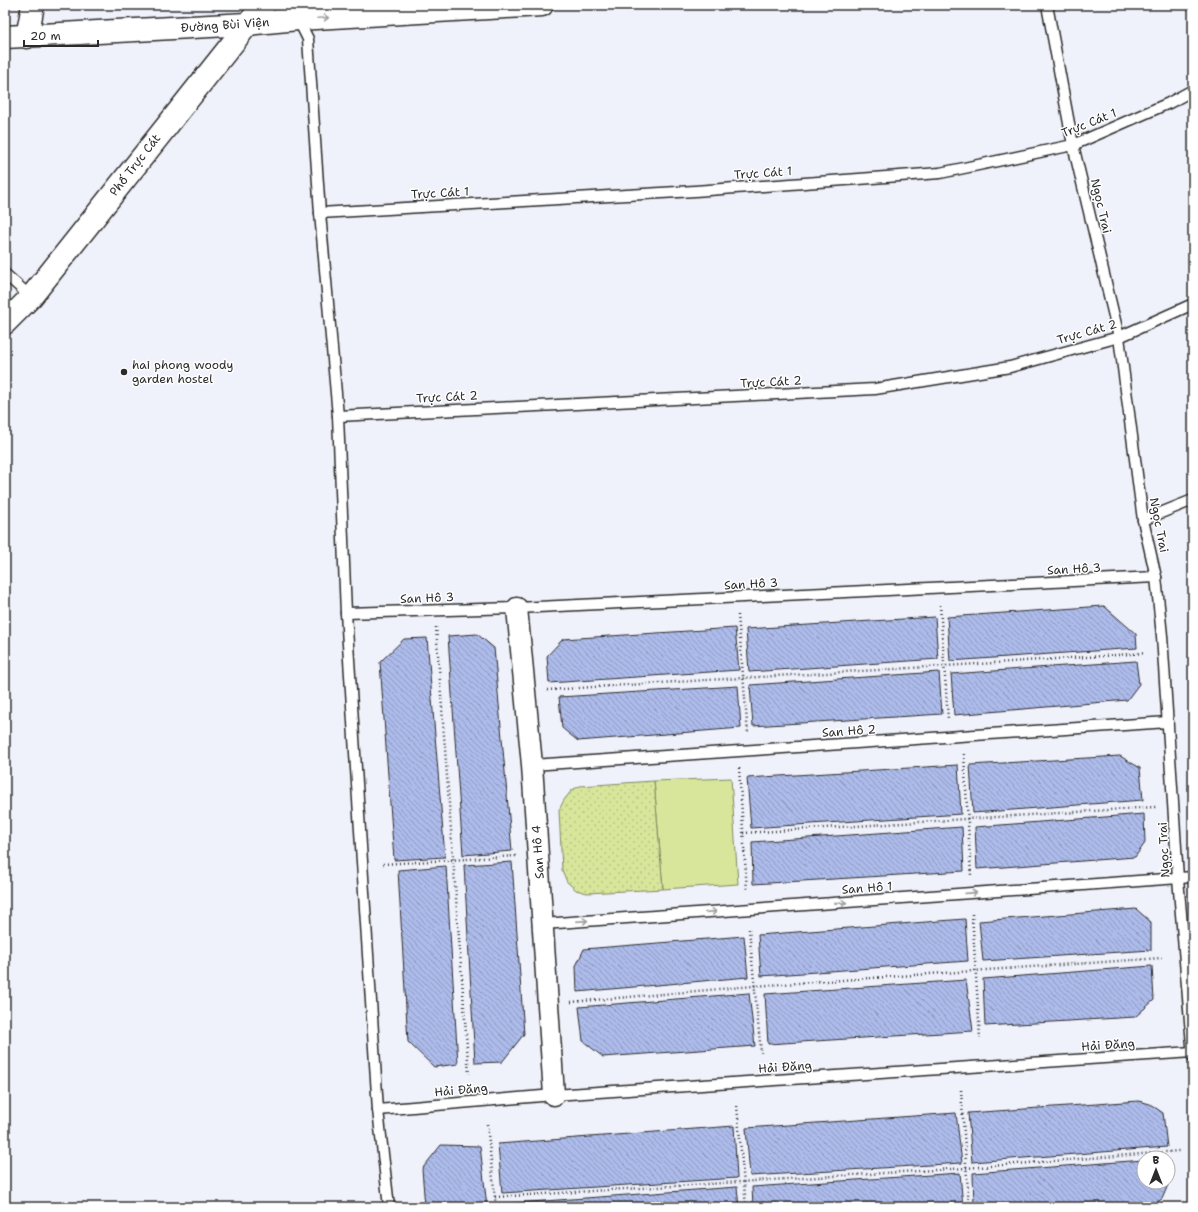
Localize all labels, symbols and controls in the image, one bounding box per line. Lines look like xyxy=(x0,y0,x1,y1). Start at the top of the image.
street label: Đường Bùi Viện xyxy=(180,14,270,36)
one-way arrow xyxy=(316,14,329,21)
scale bar xyxy=(24,22,98,48)
text: 20 m xyxy=(30,28,61,44)
street label: Trực Cát 1 xyxy=(1059,105,1119,141)
street label: Phố Trực Cát xyxy=(106,131,164,199)
street label: Trực Cát 1 xyxy=(733,163,793,183)
street label: Ngọc Trai xyxy=(1087,177,1115,235)
street label: Trực Cát 1 xyxy=(411,183,469,203)
street label: Trực Cát 2 xyxy=(1055,316,1119,348)
place label: hai phong woody garden hostel xyxy=(132,357,234,387)
marker: hai phong woody garden hostel xyxy=(119,367,129,377)
street label: Trực Cát 2 xyxy=(740,372,802,392)
street label: Trực Cát 2 xyxy=(416,387,478,407)
street label: Ngọc Trai xyxy=(1146,496,1172,554)
street label: San Hô 3 xyxy=(1047,560,1101,578)
street label: San Hô 3 xyxy=(724,575,778,593)
street label: San Hô 3 xyxy=(400,589,454,607)
street label: San Hô 2 xyxy=(822,721,876,741)
street label: Ngọc Trai xyxy=(1155,822,1173,878)
street label: San Hô 4 xyxy=(528,825,548,879)
street label: San Hô 1 xyxy=(841,878,893,898)
one-way arrow xyxy=(964,890,977,897)
one-way arrow xyxy=(834,899,847,906)
one-way arrow xyxy=(704,909,717,916)
one-way arrow xyxy=(575,918,588,925)
street label: Hải Đăng xyxy=(1081,1035,1135,1055)
street label: Hải Đăng xyxy=(758,1057,812,1077)
street label: Hải Đăng xyxy=(434,1080,488,1100)
north arrow xyxy=(1136,1150,1176,1190)
text: B xyxy=(1153,1153,1160,1168)

